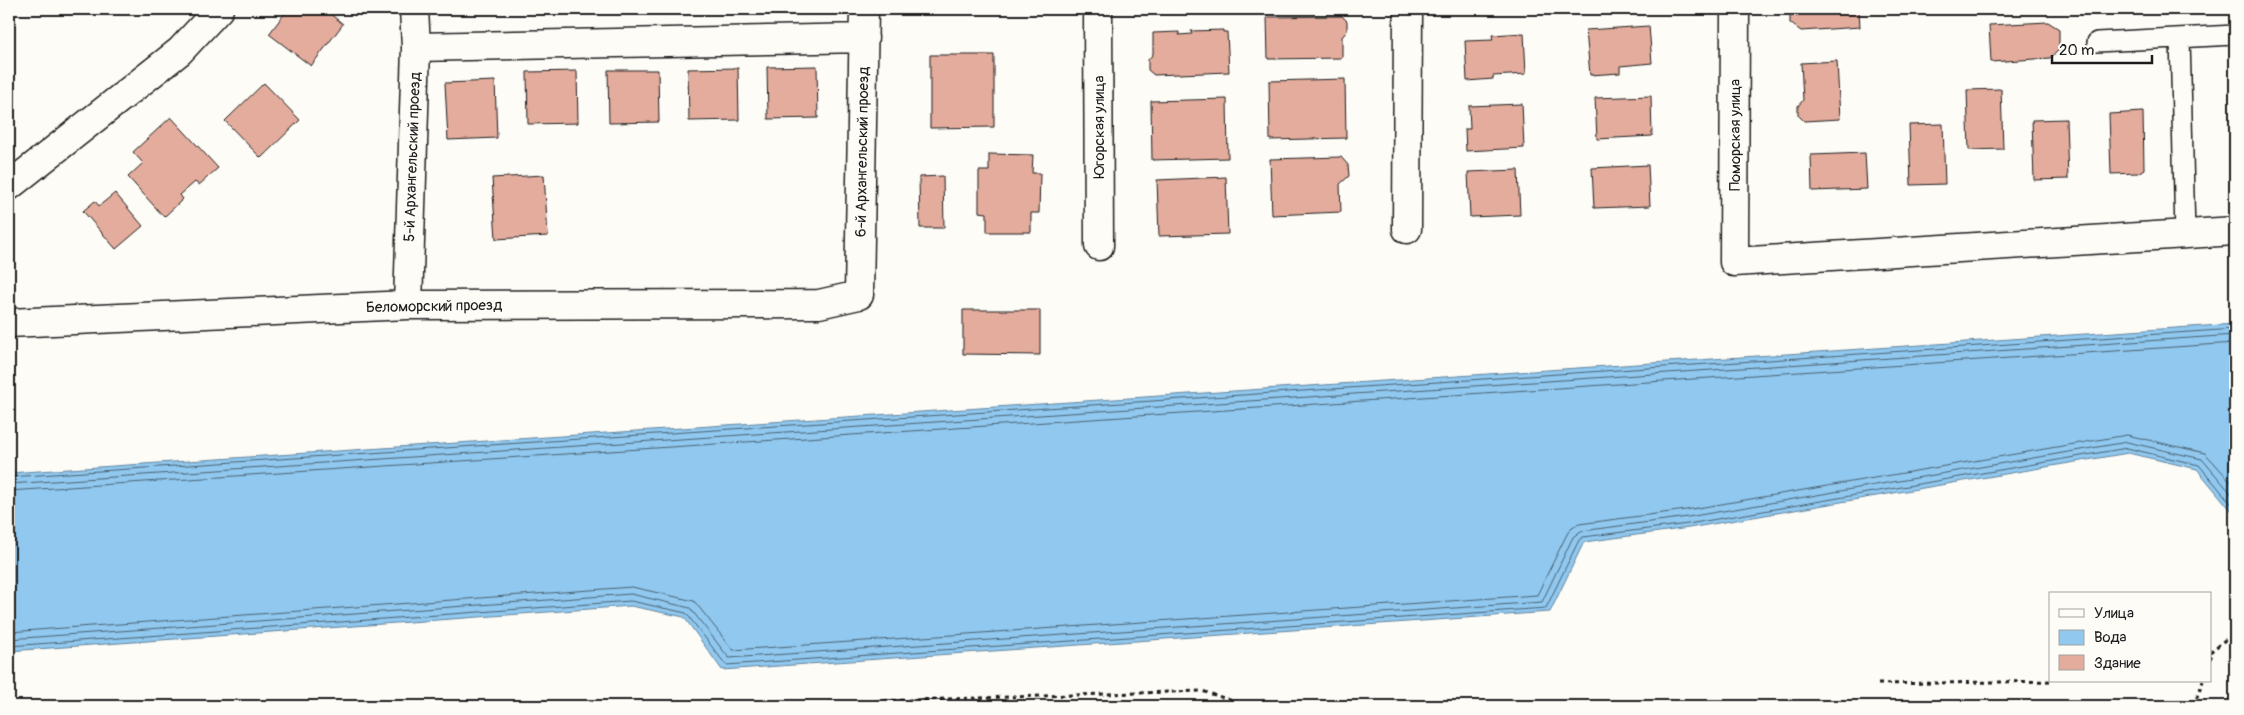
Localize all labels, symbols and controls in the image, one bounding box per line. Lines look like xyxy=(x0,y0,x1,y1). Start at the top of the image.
scale bar xyxy=(2052,32,2152,64)
text: 20 m xyxy=(2059,41,2094,60)
street label: 6-й Архангельский проезд xyxy=(852,67,873,237)
street label: 5-й Архангельский проезд xyxy=(400,72,425,242)
street label: Югорская улица xyxy=(1090,75,1109,179)
street label: Поморская улица xyxy=(1726,79,1745,191)
street label: Беломорский проезд xyxy=(366,296,502,317)
legend xyxy=(2049,592,2212,682)
text: Улица xyxy=(2094,604,2134,623)
text: Вода xyxy=(2094,628,2127,647)
text: Здание xyxy=(2094,654,2141,673)

